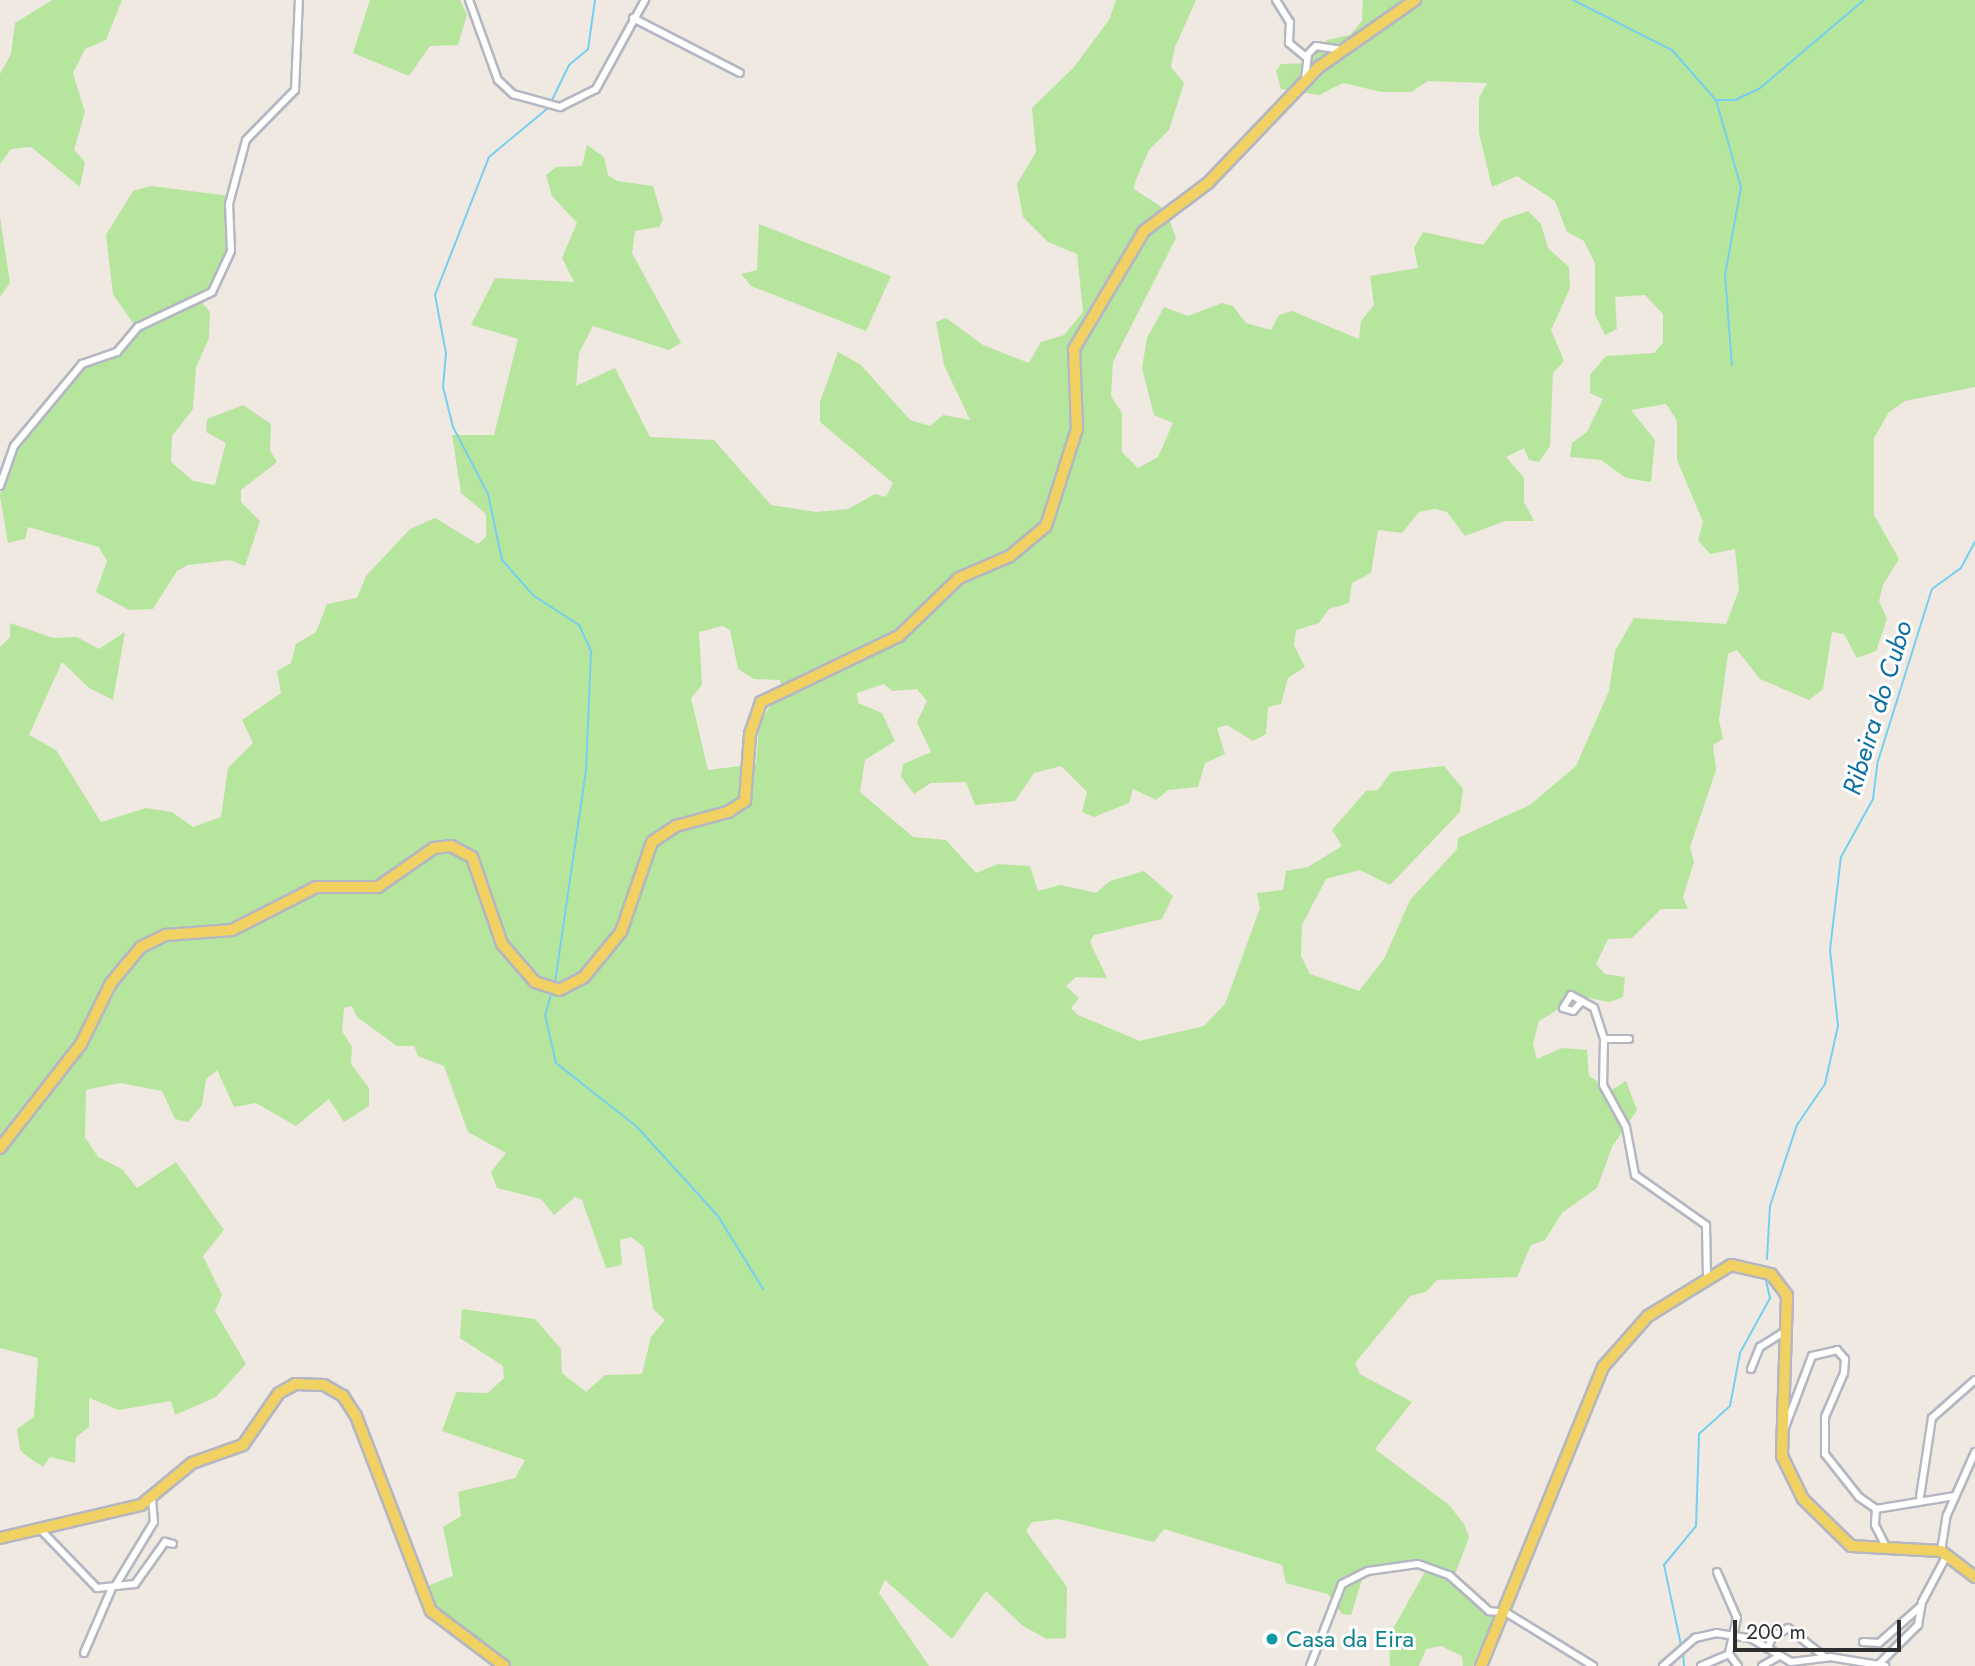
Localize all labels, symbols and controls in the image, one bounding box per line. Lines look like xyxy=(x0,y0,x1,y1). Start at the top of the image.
water label: Ribeira do Cubo xyxy=(1837,617,1919,799)
scale bar xyxy=(1737,1606,1905,1650)
text: 200 m xyxy=(1746,1617,1806,1647)
place label: Casa da Eira xyxy=(1286,1625,1414,1653)
marker: Casa da Eira xyxy=(1264,1631,1280,1647)

